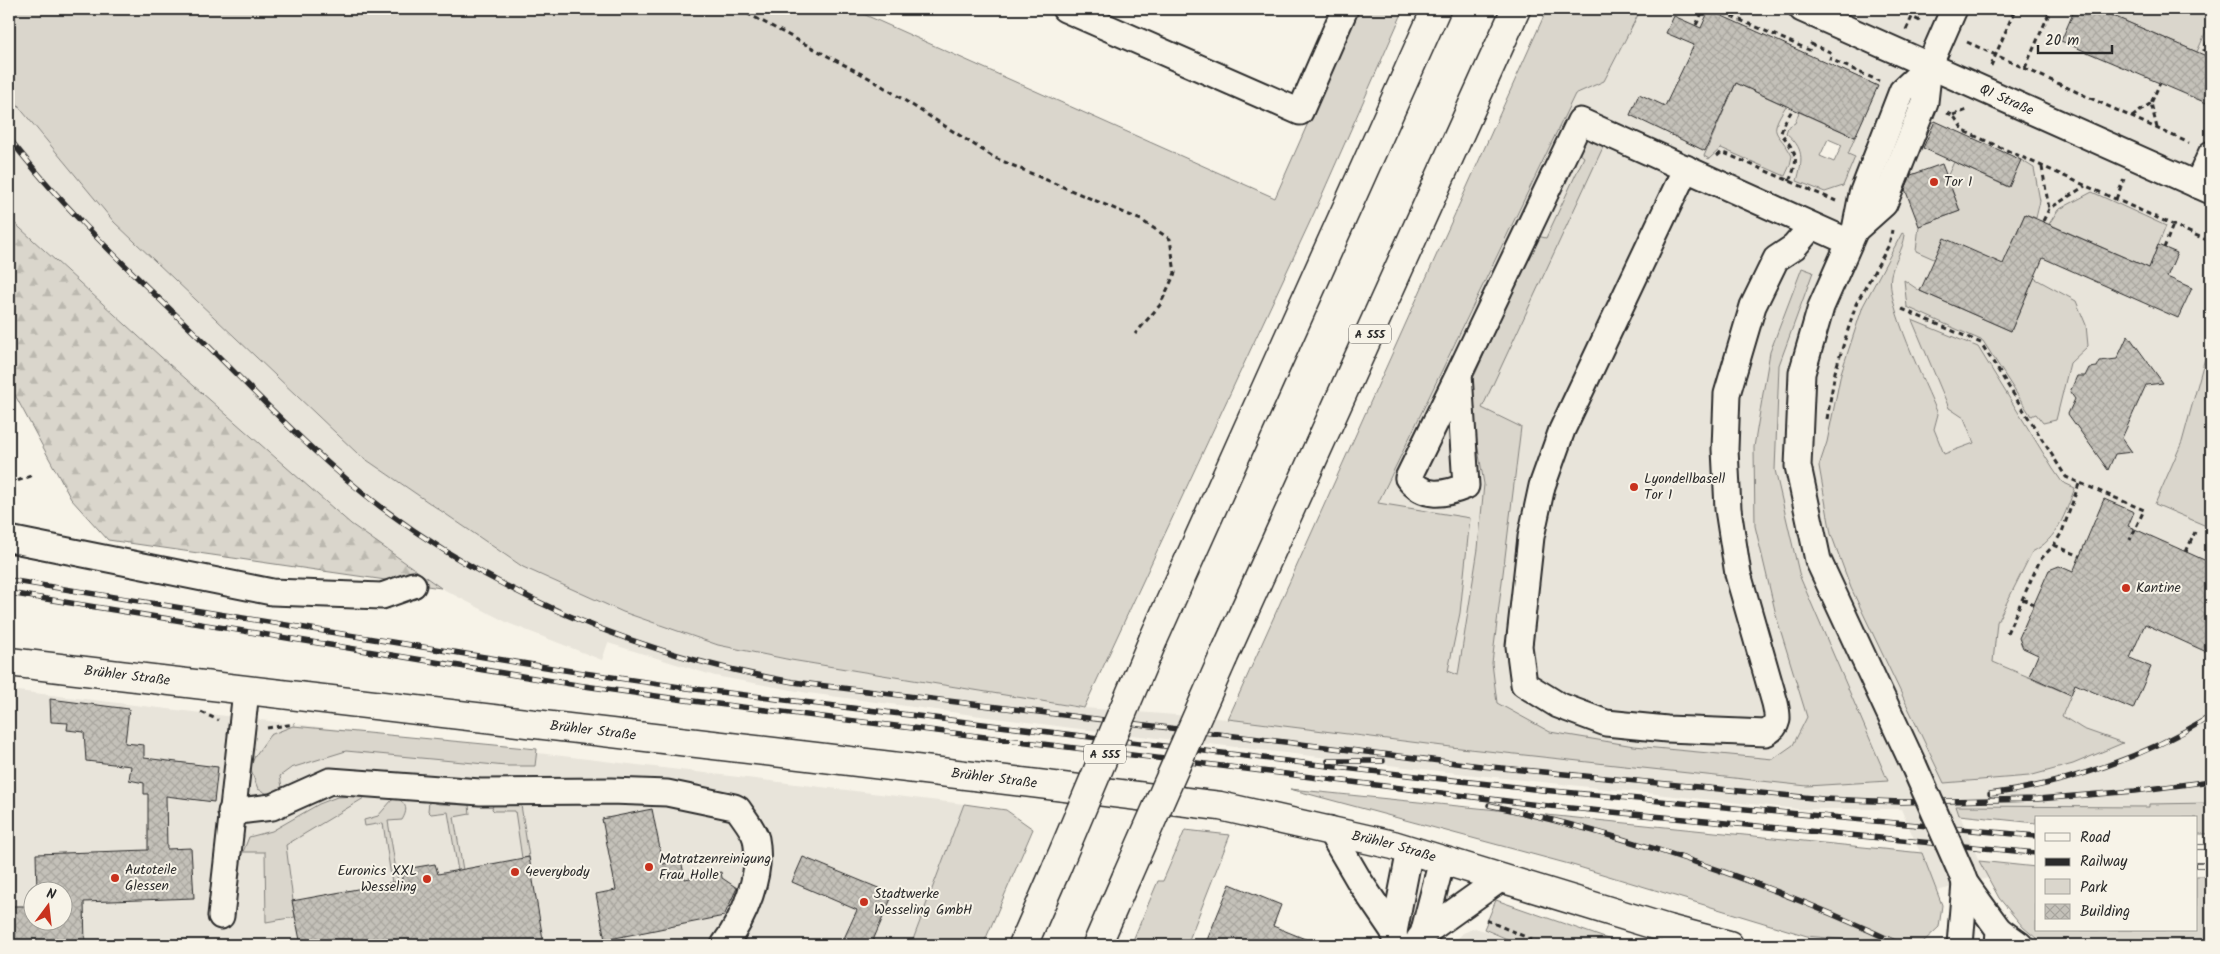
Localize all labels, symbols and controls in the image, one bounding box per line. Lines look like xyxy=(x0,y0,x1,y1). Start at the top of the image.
scale bar xyxy=(2038,22,2111,54)
text: 20 m xyxy=(2045,29,2079,53)
street label: Q1 Straße xyxy=(1976,78,2038,122)
place label: Tor 1 xyxy=(1944,171,1972,193)
marker: Tor 1 xyxy=(1928,176,1940,188)
road number: A 555 xyxy=(1349,324,1391,344)
place label: Lyondellbasell Tor 1 xyxy=(1644,468,1726,506)
marker: Lyondellbasell Tor 1 xyxy=(1628,481,1640,493)
place label: Kantine xyxy=(2136,577,2182,599)
marker: Kantine xyxy=(2120,582,2132,594)
street label: Brühler Straße xyxy=(83,660,172,692)
street label: Brühler Straße xyxy=(549,715,638,747)
road number: A 555 xyxy=(1084,744,1126,764)
street label: Brühler Straße xyxy=(950,762,1039,795)
legend xyxy=(2035,816,2198,932)
street label: Brühler Straße xyxy=(1350,825,1439,869)
text: Road xyxy=(2080,826,2111,850)
place label: Matratzenreinigung Frau Holle xyxy=(659,848,771,886)
text: Railway xyxy=(2080,850,2128,874)
place label: Autoteile Glessen xyxy=(125,859,177,897)
place label: Euronics XXL Wesseling xyxy=(337,860,417,898)
place label: 4everybody xyxy=(525,861,590,883)
marker: Matratzenreinigung Frau Holle xyxy=(643,861,655,873)
marker: 4everybody xyxy=(509,866,521,878)
marker: Autoteile Glessen xyxy=(109,872,121,884)
marker: Euronics XXL Wesseling xyxy=(421,873,433,885)
text: Park xyxy=(2080,876,2108,900)
north arrow xyxy=(22,882,72,932)
text: N xyxy=(44,883,58,906)
place label: Stadtwerke Wesseling GmbH xyxy=(874,883,972,921)
marker: Stadtwerke Wesseling GmbH xyxy=(858,896,870,908)
text: Building xyxy=(2080,900,2130,924)

